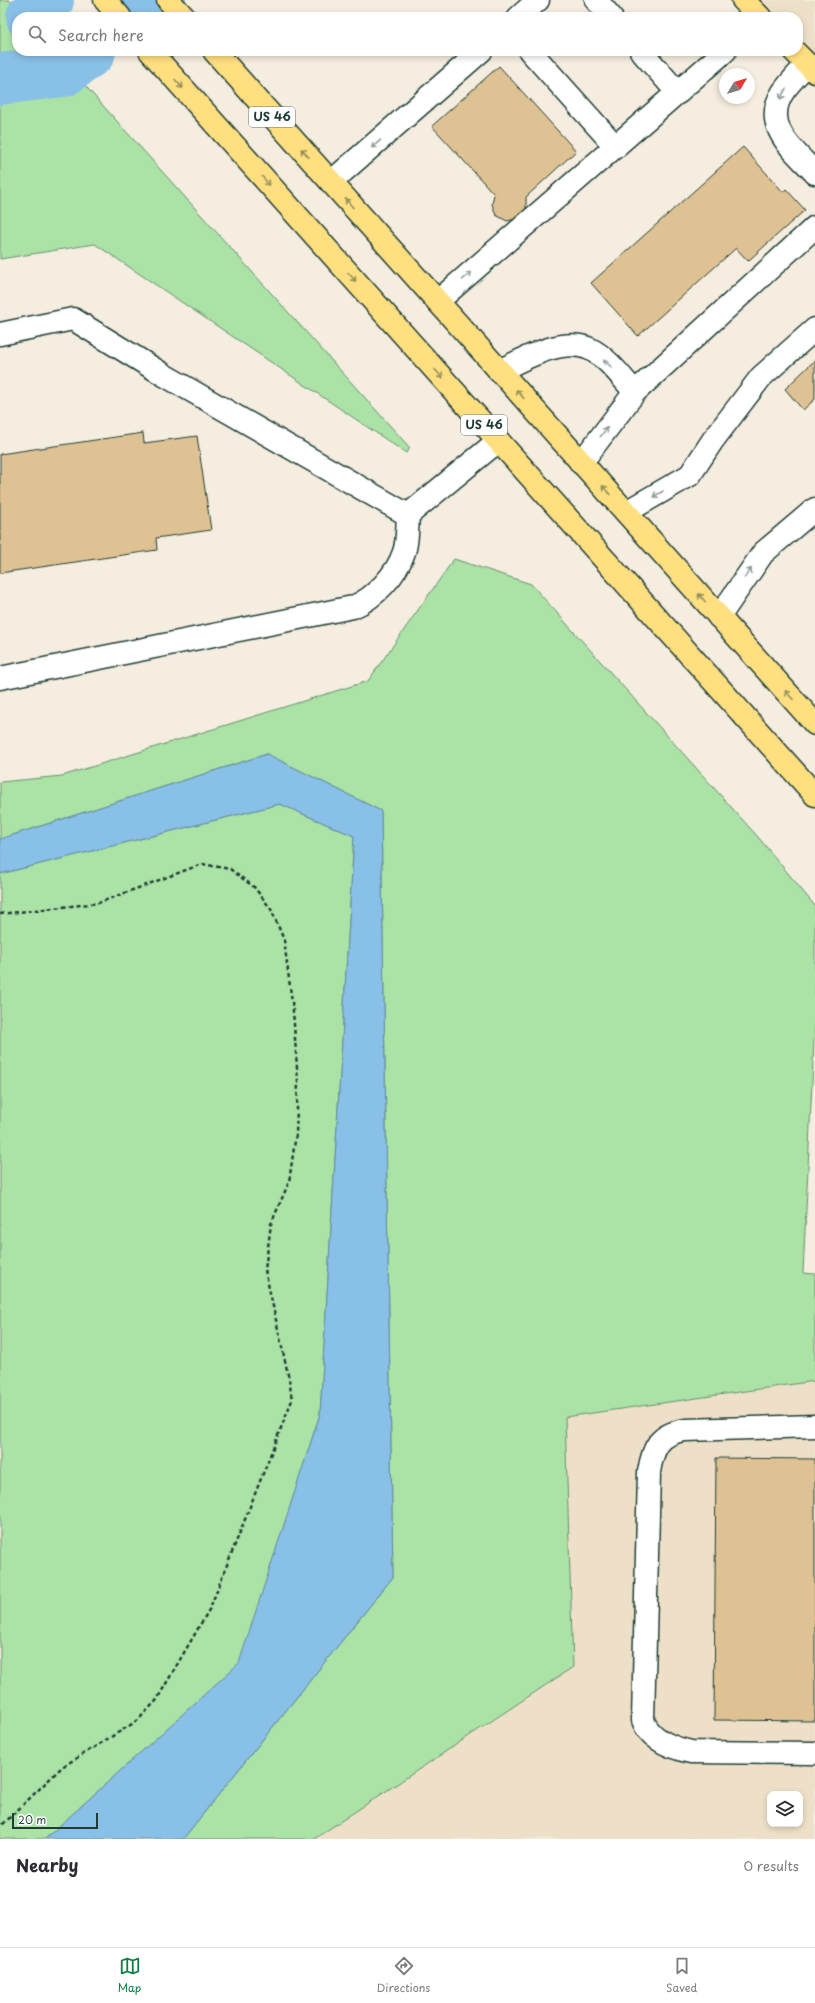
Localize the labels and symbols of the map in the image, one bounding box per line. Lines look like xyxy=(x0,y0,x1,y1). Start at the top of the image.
north arrow xyxy=(719,68,755,104)
one-way arrow xyxy=(175,78,184,89)
one-way arrow xyxy=(779,88,787,100)
road number: US 46 xyxy=(249,107,295,127)
one-way arrow xyxy=(371,139,381,148)
one-way arrow xyxy=(300,148,309,158)
one-way arrow xyxy=(261,175,270,185)
one-way arrow xyxy=(344,198,354,208)
one-way arrow xyxy=(462,271,473,280)
one-way arrow xyxy=(348,272,357,283)
one-way arrow xyxy=(603,359,614,368)
one-way arrow xyxy=(434,369,443,379)
one-way arrow xyxy=(515,388,524,399)
road number: US 46 xyxy=(461,415,507,435)
one-way arrow xyxy=(600,426,609,437)
one-way arrow xyxy=(602,485,611,496)
one-way arrow xyxy=(652,490,664,498)
one-way arrow xyxy=(744,567,752,578)
one-way arrow xyxy=(697,593,707,603)
one-way arrow xyxy=(784,690,794,700)
scale bar xyxy=(12,1811,98,1830)

